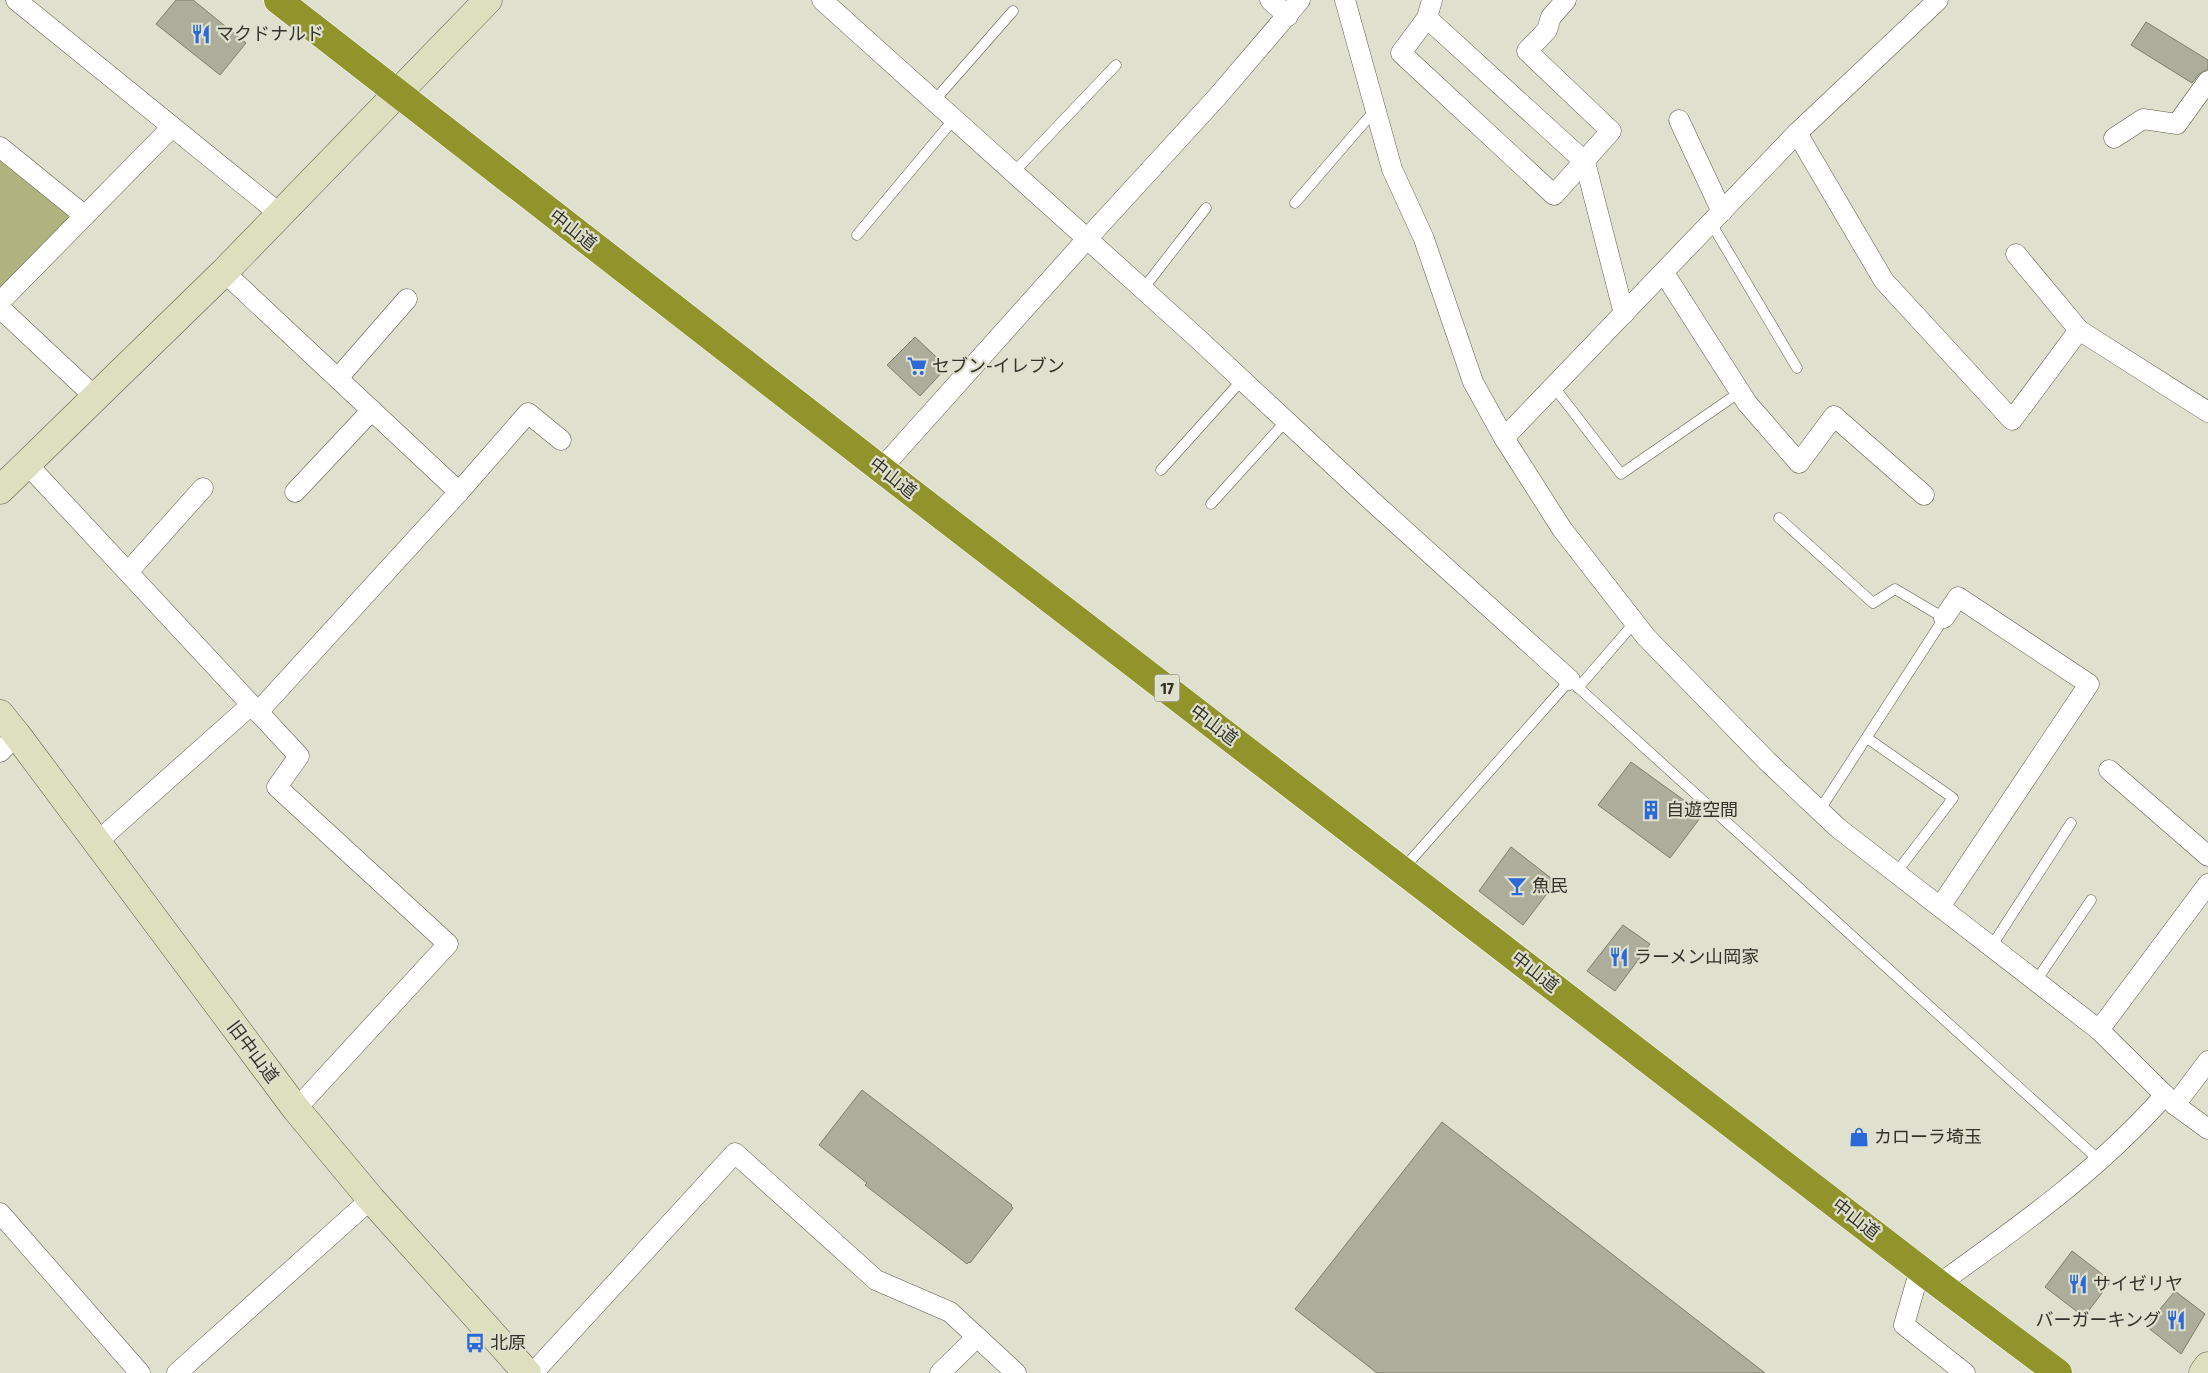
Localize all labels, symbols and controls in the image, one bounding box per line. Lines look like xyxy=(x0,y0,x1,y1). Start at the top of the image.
restaurant icon: マクドナルド xyxy=(190,23,212,45)
place label: マクドナルド xyxy=(216,23,324,45)
street label: 中山道 xyxy=(545,205,601,255)
supermarket icon: セブン-イレブン xyxy=(906,355,928,377)
place label: セブン-イレブン xyxy=(932,355,1065,377)
street label: 中山道 xyxy=(865,453,921,503)
road number: 17 xyxy=(1154,674,1180,701)
street label: 中山道 xyxy=(1186,700,1242,750)
building icon: 自遊空間 xyxy=(1640,799,1662,821)
place label: 自遊空間 xyxy=(1666,799,1738,821)
bar icon: 魚民 xyxy=(1506,875,1528,897)
place label: 魚民 xyxy=(1532,875,1568,897)
restaurant icon: ラーメン山岡家 xyxy=(1608,946,1630,968)
place label: ラーメン山岡家 xyxy=(1634,946,1759,968)
street label: 中山道 xyxy=(1507,947,1563,997)
street label: 旧中山道 xyxy=(223,1017,283,1087)
shop icon: カローラ埼玉 xyxy=(1848,1126,1870,1148)
place label: カローラ埼玉 xyxy=(1874,1126,1982,1148)
street label: 中山道 xyxy=(1828,1194,1884,1244)
restaurant icon: サイゼリヤ xyxy=(2067,1273,2089,1295)
place label: サイゼリヤ xyxy=(2093,1273,2183,1295)
place label: バーガーキング xyxy=(2036,1309,2161,1331)
restaurant icon: バーガーキング xyxy=(2165,1309,2187,1331)
bus stop icon: 北原 xyxy=(464,1332,486,1354)
place label: 北原 xyxy=(490,1332,526,1354)

